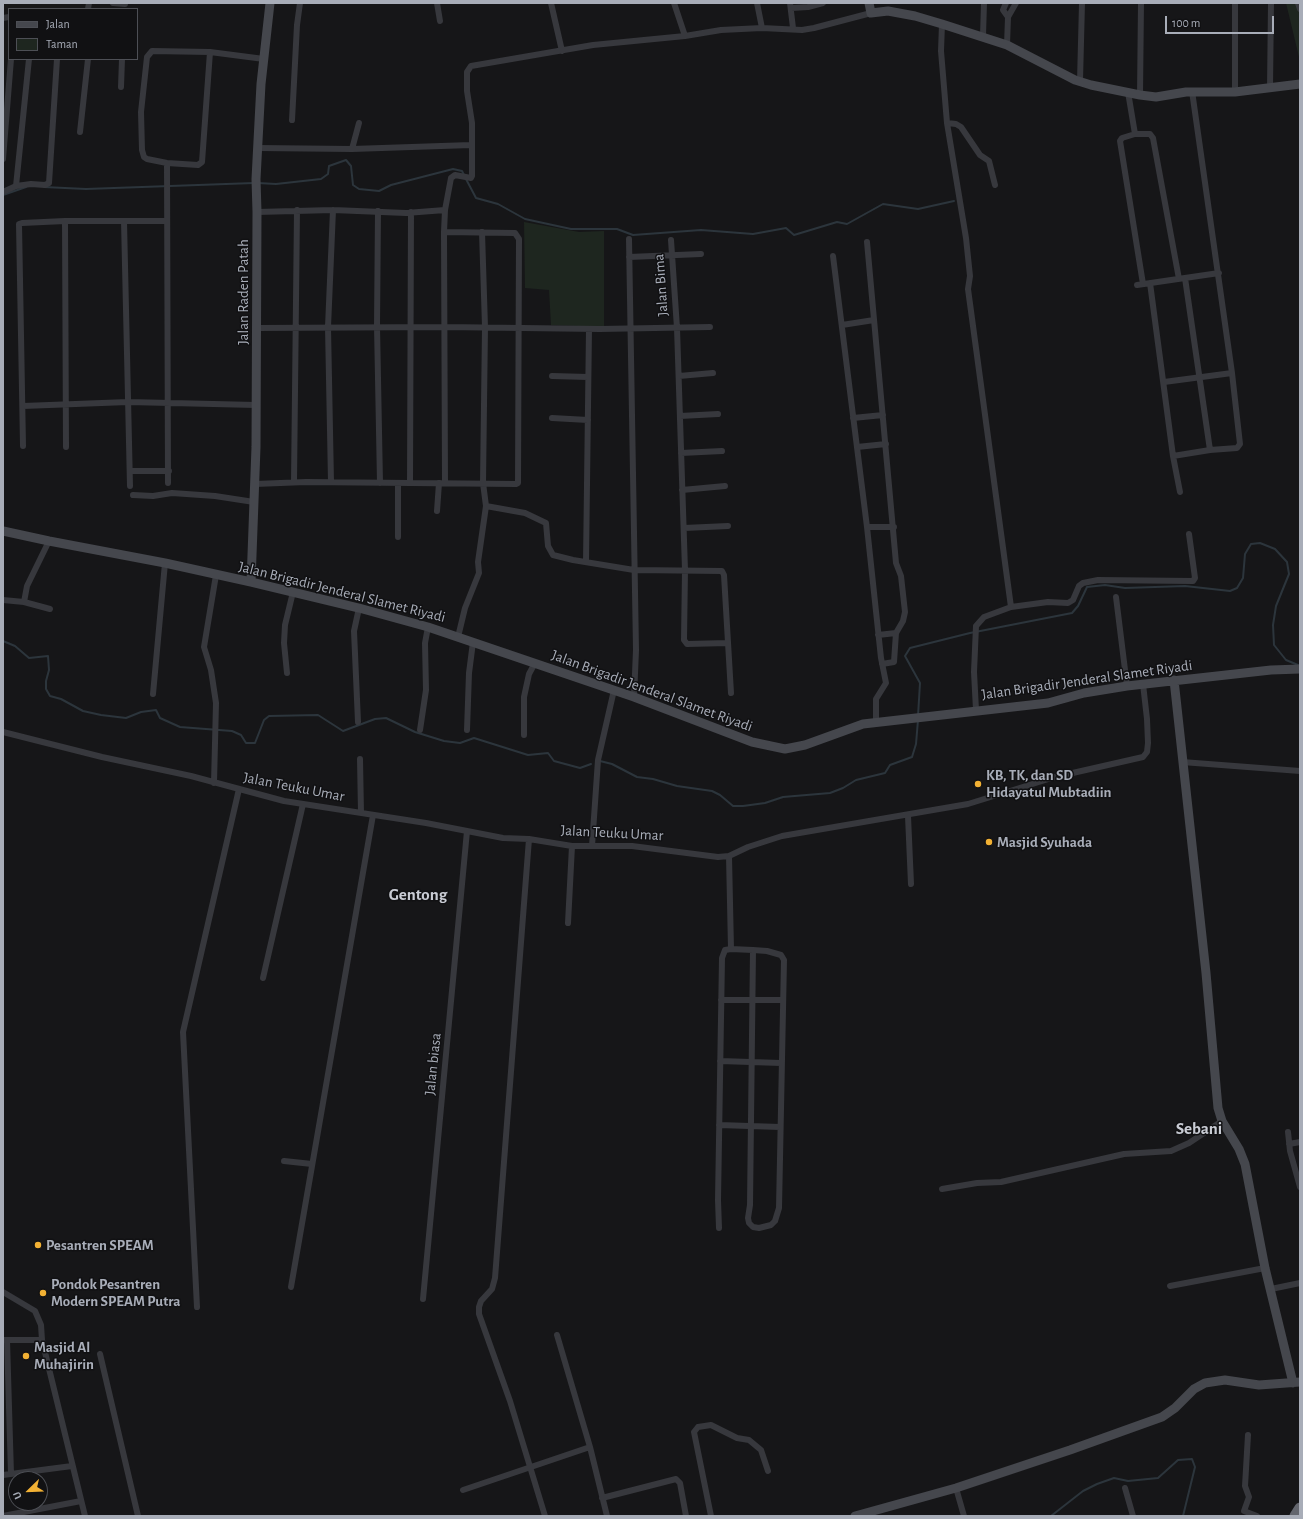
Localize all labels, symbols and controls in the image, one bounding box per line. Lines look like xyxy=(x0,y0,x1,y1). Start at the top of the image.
legend xyxy=(8,8,138,60)
scale bar xyxy=(1167,8,1276,34)
text: 100 m xyxy=(1172,17,1200,29)
text: Jalan xyxy=(46,18,70,30)
text: Taman xyxy=(46,38,78,50)
street label: Jalan Raden Patah xyxy=(234,239,252,345)
street label: Jalan Bima xyxy=(650,253,672,317)
street label: Jalan Brigadir Jenderal Slamet Riyadi xyxy=(237,558,447,626)
street label: Jalan Brigadir Jenderal Slamet Riyadi xyxy=(549,646,755,736)
street label: Jalan Brigadir Jenderal Slamet Riyadi xyxy=(980,656,1194,704)
place label: KB, TK, dan SD Hidayatul Mubtadiin xyxy=(986,766,1112,801)
street label: Jalan Teuku Umar xyxy=(242,768,346,806)
marker: KB, TK, dan SD Hidayatul Mubtadiin xyxy=(973,779,983,789)
street label: Jalan Teuku Umar xyxy=(560,821,664,845)
place label: Masjid Syuhada xyxy=(997,833,1092,851)
marker: Masjid Syuhada xyxy=(984,837,994,847)
district label: Gentong xyxy=(389,885,447,905)
street label: Jalan biasa xyxy=(421,1032,445,1096)
district label: Sebani xyxy=(1176,1119,1222,1139)
place label: Pesantren SPEAM xyxy=(46,1236,154,1254)
marker: Pesantren SPEAM xyxy=(33,1240,43,1250)
place label: Pondok Pesantren Modern SPEAM Putra xyxy=(51,1275,181,1310)
marker: Pondok Pesantren Modern SPEAM Putra xyxy=(38,1288,48,1298)
place label: Masjid Al Muhajirin xyxy=(34,1338,94,1373)
marker: Masjid Al Muhajirin xyxy=(21,1351,31,1361)
north arrow xyxy=(8,1471,48,1511)
text: U xyxy=(11,1490,24,1501)

